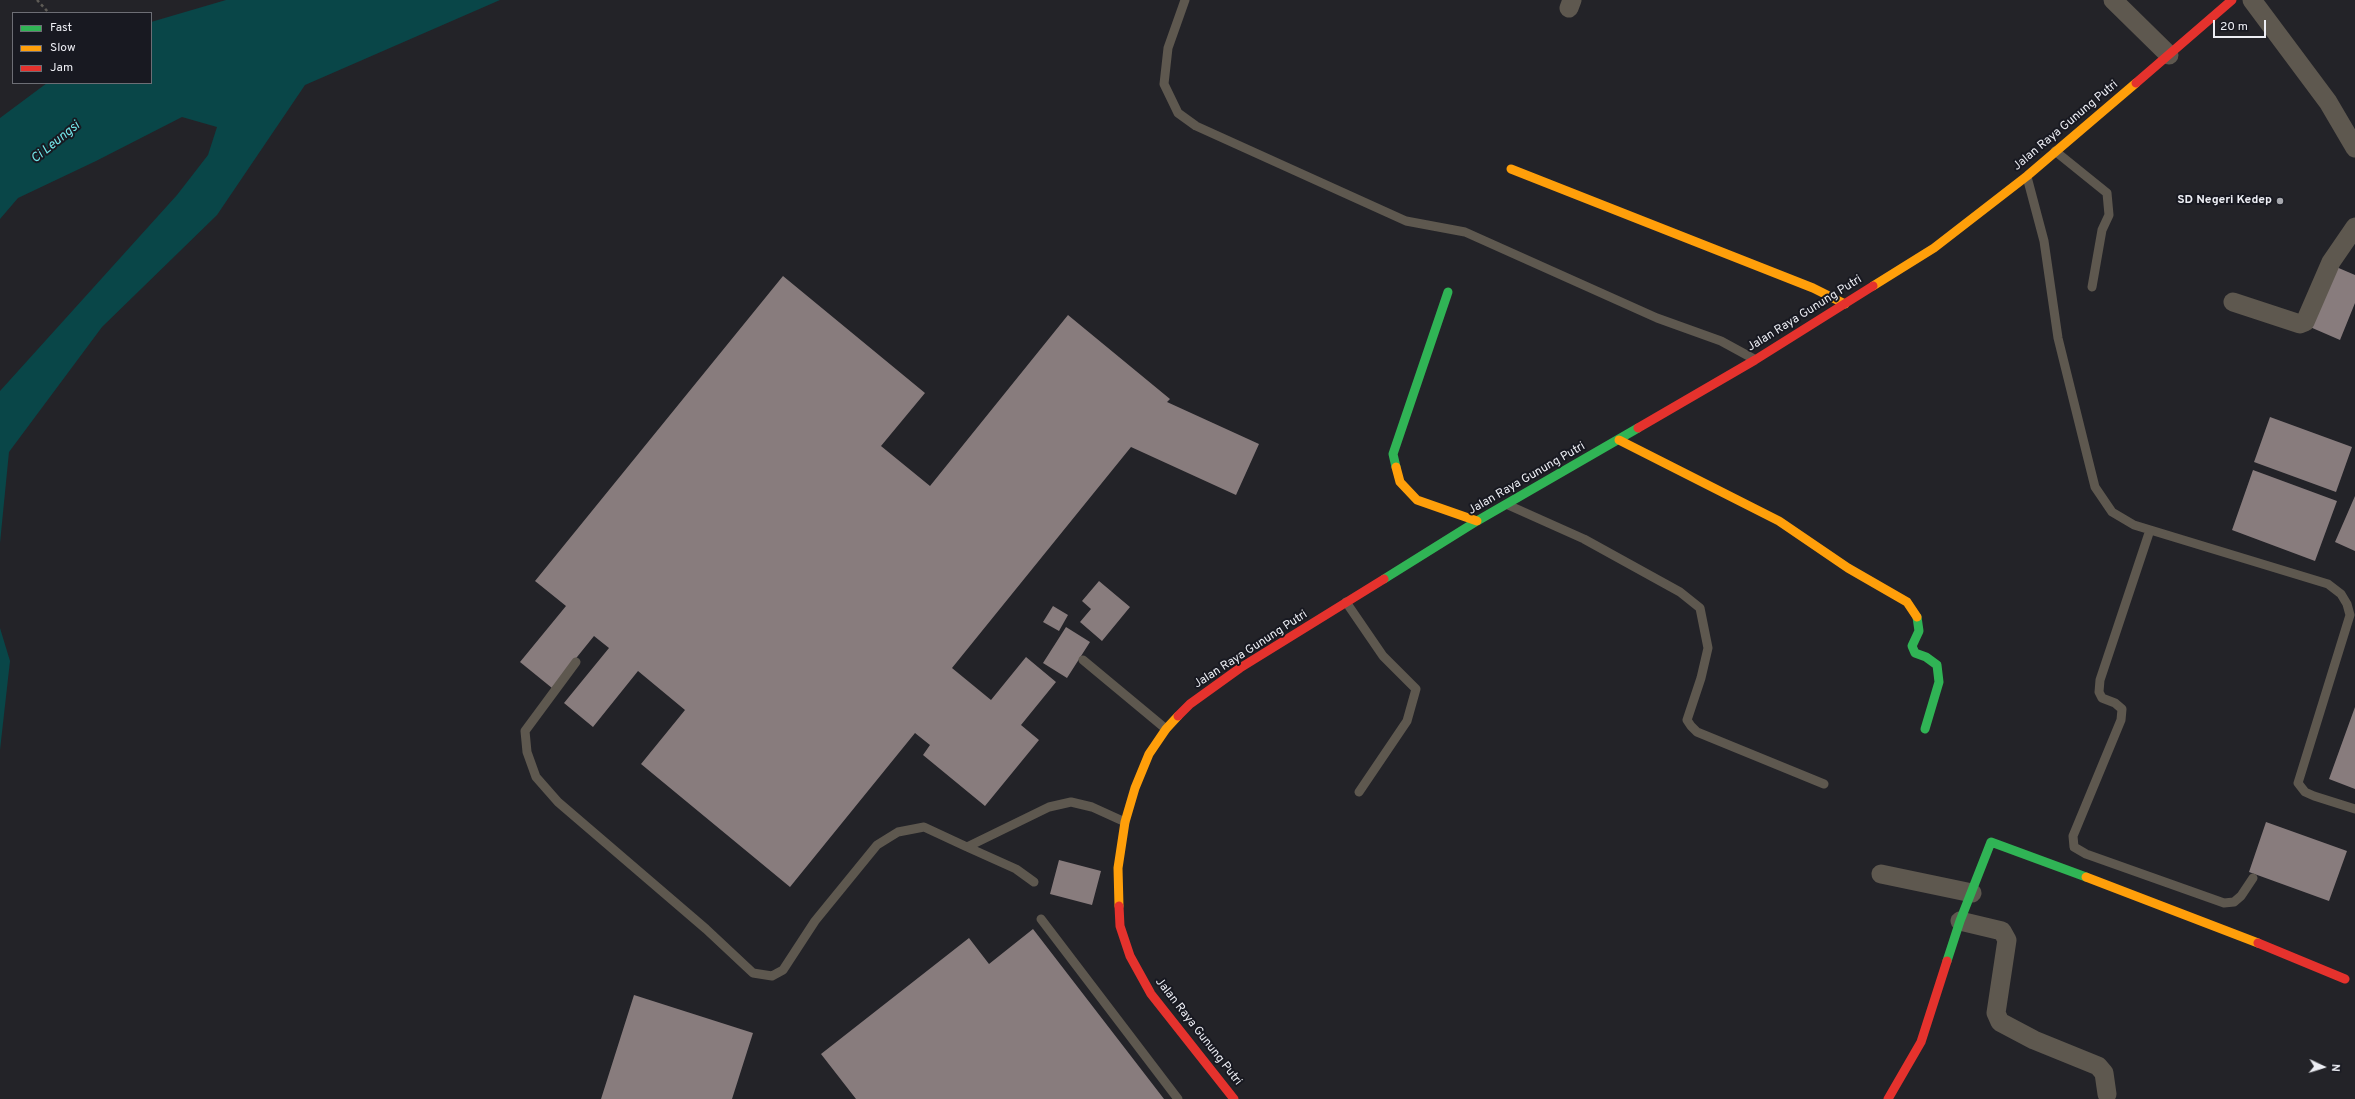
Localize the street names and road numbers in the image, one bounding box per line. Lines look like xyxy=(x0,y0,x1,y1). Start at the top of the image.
street label: Jalan Raya Gunung Putri xyxy=(2011,78,2121,174)
street label: Jalan Raya Gunung Putri xyxy=(1745,273,1865,355)
street label: Jalan Raya Gunung Putri xyxy=(1466,440,1588,518)
street label: Jalan Raya Gunung Putri xyxy=(1192,608,1310,692)
street label: Jalan Raya Gunung Putri xyxy=(1152,975,1244,1089)

